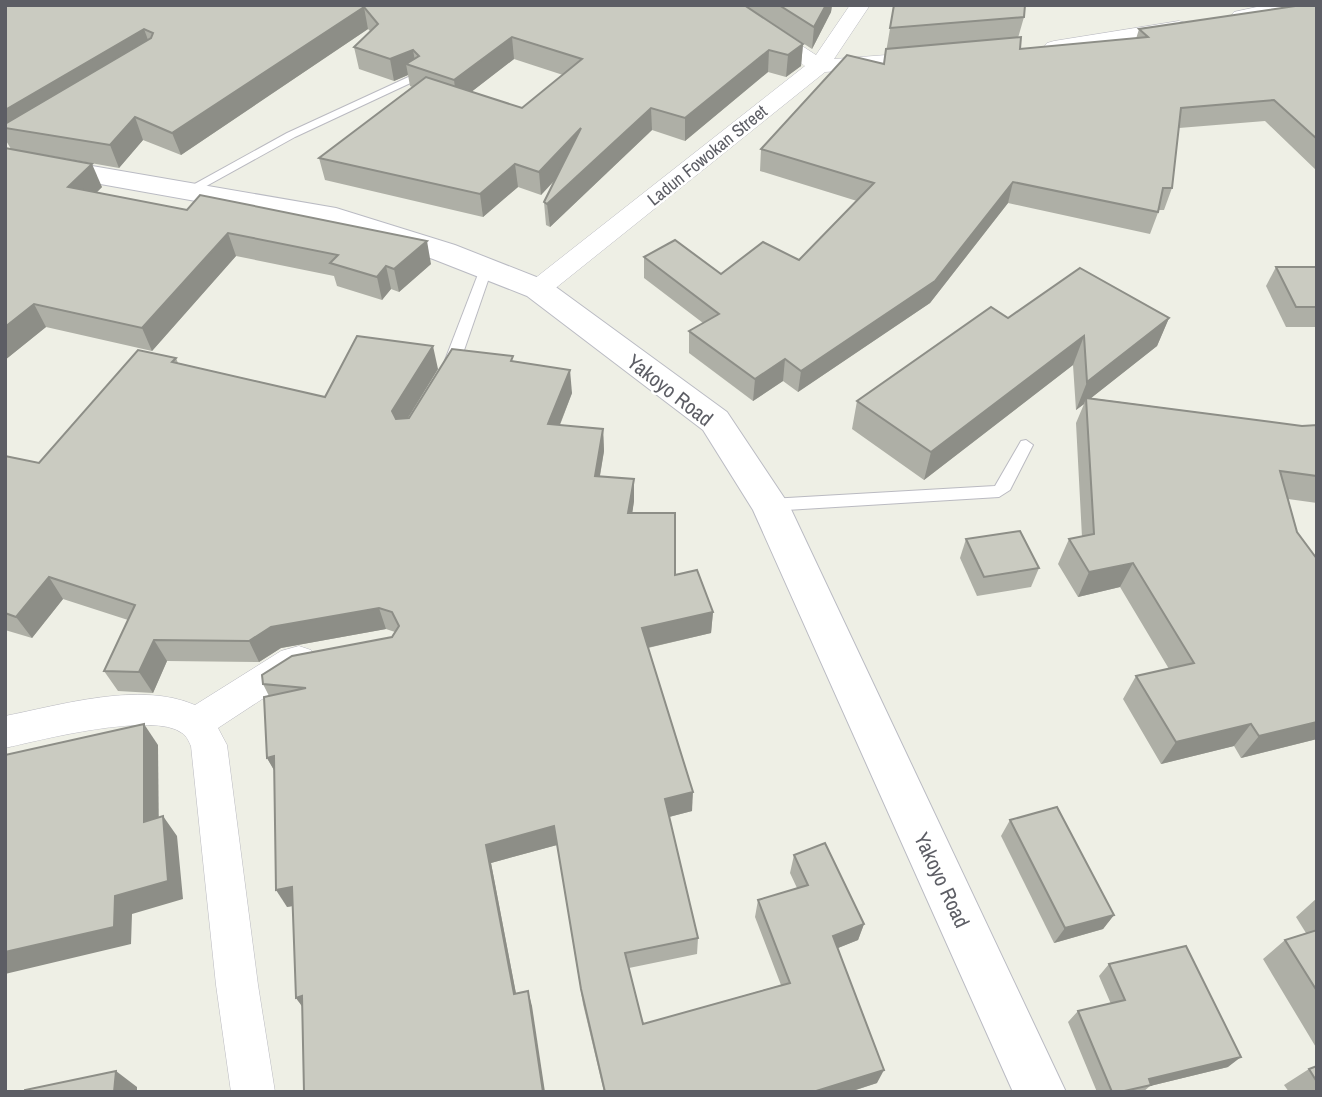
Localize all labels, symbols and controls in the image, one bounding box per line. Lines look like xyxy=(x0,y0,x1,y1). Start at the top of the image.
street label: Ladun Fowokan Street xyxy=(642,99,772,211)
street label: Yakoyo Road xyxy=(621,347,719,433)
street label: Yakoyo Road xyxy=(907,828,977,932)

